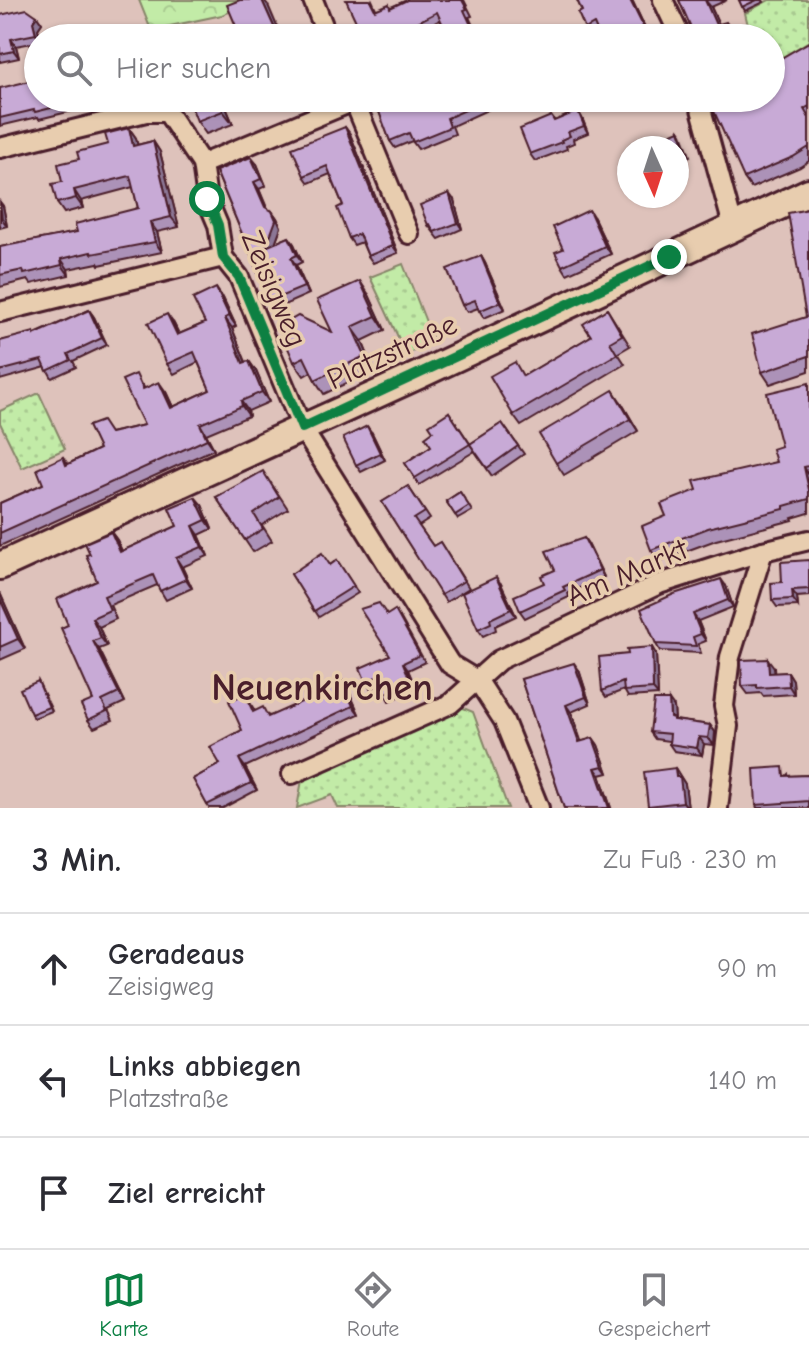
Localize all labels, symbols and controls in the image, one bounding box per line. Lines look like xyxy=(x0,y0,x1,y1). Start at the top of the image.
search box xyxy=(24,24,785,112)
icon: search xyxy=(52,46,96,90)
text: Hier suchen xyxy=(116,51,271,86)
north arrow xyxy=(617,136,689,208)
route start xyxy=(189,181,225,217)
street label: Zeisigweg xyxy=(234,226,314,352)
route end xyxy=(651,239,687,275)
street label: Platzstraße xyxy=(322,307,462,397)
street label: Am Markt xyxy=(561,531,694,614)
district label: Neuenkirchen xyxy=(211,666,433,710)
text: 3 Min. xyxy=(32,840,121,880)
text: Zu Fuß · 230 m xyxy=(603,845,777,875)
text: Geradeaus xyxy=(108,937,244,972)
icon: ahead xyxy=(32,947,76,991)
text: 90 m xyxy=(717,954,777,984)
text: Zeisigweg xyxy=(108,972,214,1002)
text: Links abbiegen xyxy=(108,1049,301,1084)
icon: left xyxy=(32,1059,76,1103)
text: 140 m xyxy=(708,1066,777,1096)
text: Platzstraße xyxy=(108,1084,229,1114)
icon: arrive xyxy=(32,1171,76,1215)
text: Ziel erreicht xyxy=(108,1176,265,1211)
tab: Karte xyxy=(99,1268,148,1342)
tab: Route xyxy=(347,1268,399,1342)
tab: Gespeichert xyxy=(598,1268,710,1342)

